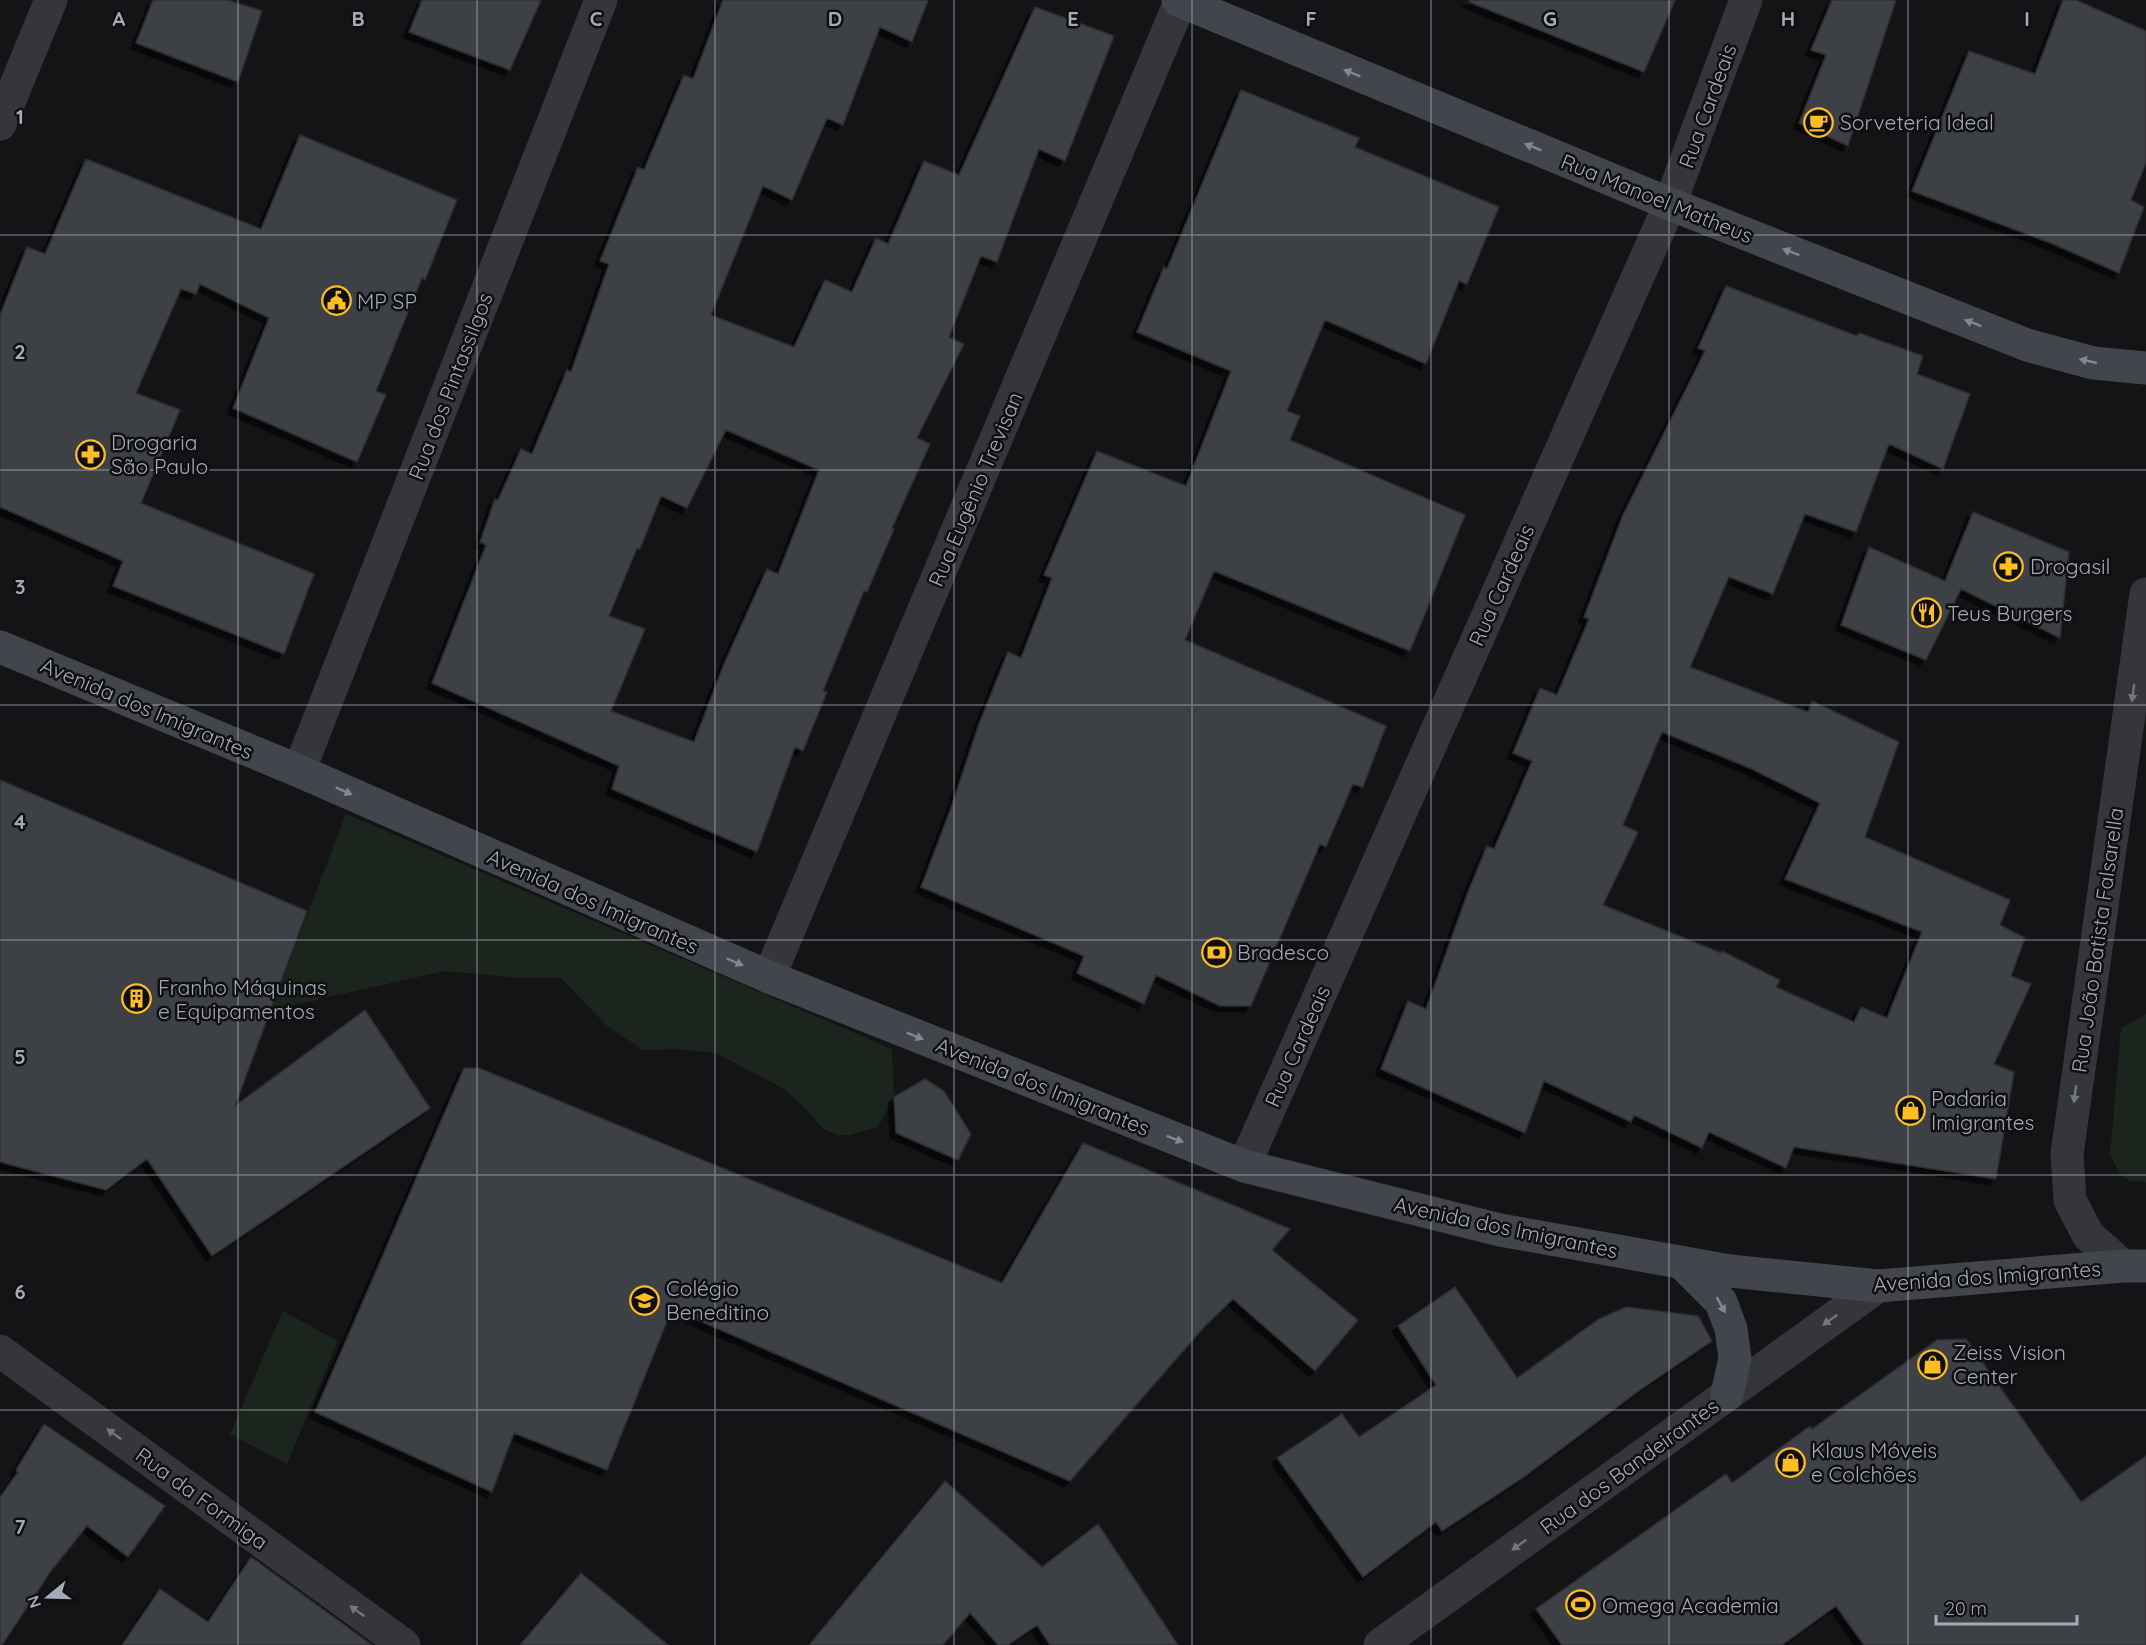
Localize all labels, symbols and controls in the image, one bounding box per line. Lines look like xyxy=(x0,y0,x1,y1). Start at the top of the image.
text: A xyxy=(113,6,126,31)
text: B xyxy=(351,6,365,31)
text: C xyxy=(590,6,603,31)
text: D xyxy=(828,6,842,31)
text: E xyxy=(1067,6,1079,31)
text: F xyxy=(1305,6,1317,31)
text: G xyxy=(1543,6,1557,31)
text: H xyxy=(1781,6,1795,31)
text: I xyxy=(2024,6,2030,31)
street label: Rua Cardeais xyxy=(1673,40,1741,172)
one-way arrow xyxy=(1343,68,1361,78)
text: 1 xyxy=(16,104,24,129)
cafe icon: Sorveteria Ideal xyxy=(1803,106,1835,138)
place label: Sorveteria Ideal xyxy=(1840,109,1994,135)
one-way arrow xyxy=(1523,142,1541,152)
street label: Rua Manoel Matheus xyxy=(1557,148,1757,248)
one-way arrow xyxy=(1782,247,1800,256)
public building icon: MP SP xyxy=(320,285,352,317)
place label: MP SP xyxy=(357,288,417,314)
street label: Rua dos Pintassilgos xyxy=(402,289,498,483)
one-way arrow xyxy=(1963,318,1981,328)
text: 2 xyxy=(14,339,26,364)
one-way arrow xyxy=(2078,356,2097,365)
street label: Rua Eugênio Trevisan xyxy=(922,388,1028,590)
place label: Drogaria São Paulo xyxy=(111,429,208,479)
pharmacy icon: Drogaria São Paulo xyxy=(74,438,106,470)
street label: Rua Cardeais xyxy=(1463,520,1539,650)
pharmacy icon: Drogasil xyxy=(1993,550,2025,582)
place label: Drogasil xyxy=(2030,553,2110,579)
text: 3 xyxy=(15,574,25,599)
restaurant icon: Teus Burgers xyxy=(1910,597,1942,629)
place label: Teus Burgers xyxy=(1947,600,2072,626)
street label: Avenida dos Imigrantes xyxy=(37,651,257,765)
one-way arrow xyxy=(2128,684,2137,703)
one-way arrow xyxy=(336,787,353,796)
street label: Rua João Batista Falsarella xyxy=(2066,806,2128,1074)
text: 4 xyxy=(14,809,26,834)
street label: Avenida dos Imigrantes xyxy=(484,843,702,959)
bank icon: Bradesco xyxy=(1200,936,1232,968)
place label: Bradesco xyxy=(1237,939,1329,965)
one-way arrow xyxy=(726,957,744,967)
place label: Franho Máquinas e Equipamentos xyxy=(158,974,327,1024)
street label: Rua Cardeais xyxy=(1259,981,1335,1111)
building icon: Franho Máquinas e Equipamentos xyxy=(121,983,153,1015)
street label: Avenida dos Imigrantes xyxy=(932,1031,1154,1141)
one-way arrow xyxy=(906,1032,924,1041)
text: 5 xyxy=(14,1044,26,1069)
place label: Padaria Imigrantes xyxy=(1931,1085,2034,1135)
one-way arrow xyxy=(2071,1085,2080,1104)
shop icon: Padaria Imigrantes xyxy=(1894,1094,1926,1126)
one-way arrow xyxy=(1166,1134,1184,1144)
street label: Avenida dos Imigrantes xyxy=(1392,1191,1620,1263)
street label: Avenida dos Imigrantes xyxy=(1872,1255,2102,1297)
place label: Colégio Beneditino xyxy=(666,1275,769,1325)
text: 6 xyxy=(14,1279,26,1304)
school or university icon: Colégio Beneditino xyxy=(629,1284,661,1316)
one-way arrow xyxy=(1716,1297,1726,1314)
one-way arrow xyxy=(1823,1314,1839,1326)
place label: Zeiss Vision Center xyxy=(1953,1339,2066,1389)
shop icon: Zeiss Vision Center xyxy=(1916,1348,1948,1380)
street label: Rua dos Bandeirantes xyxy=(1535,1392,1723,1540)
one-way arrow xyxy=(106,1428,122,1440)
place label: Klaus Móveis e Colchões xyxy=(1811,1437,1937,1487)
street label: Rua da Formiga xyxy=(131,1441,273,1555)
shop icon: Klaus Móveis e Colchões xyxy=(1774,1446,1806,1478)
text: 7 xyxy=(15,1514,26,1539)
one-way arrow xyxy=(1511,1539,1527,1551)
north arrow xyxy=(18,1567,78,1627)
scale bar xyxy=(1936,1588,2077,1626)
sports icon: Omega Academia xyxy=(1565,1589,1597,1621)
place label: Omega Academia xyxy=(1602,1592,1779,1618)
text: N xyxy=(22,1593,45,1611)
text: 20 m xyxy=(1945,1597,1987,1620)
one-way arrow xyxy=(349,1605,364,1617)

